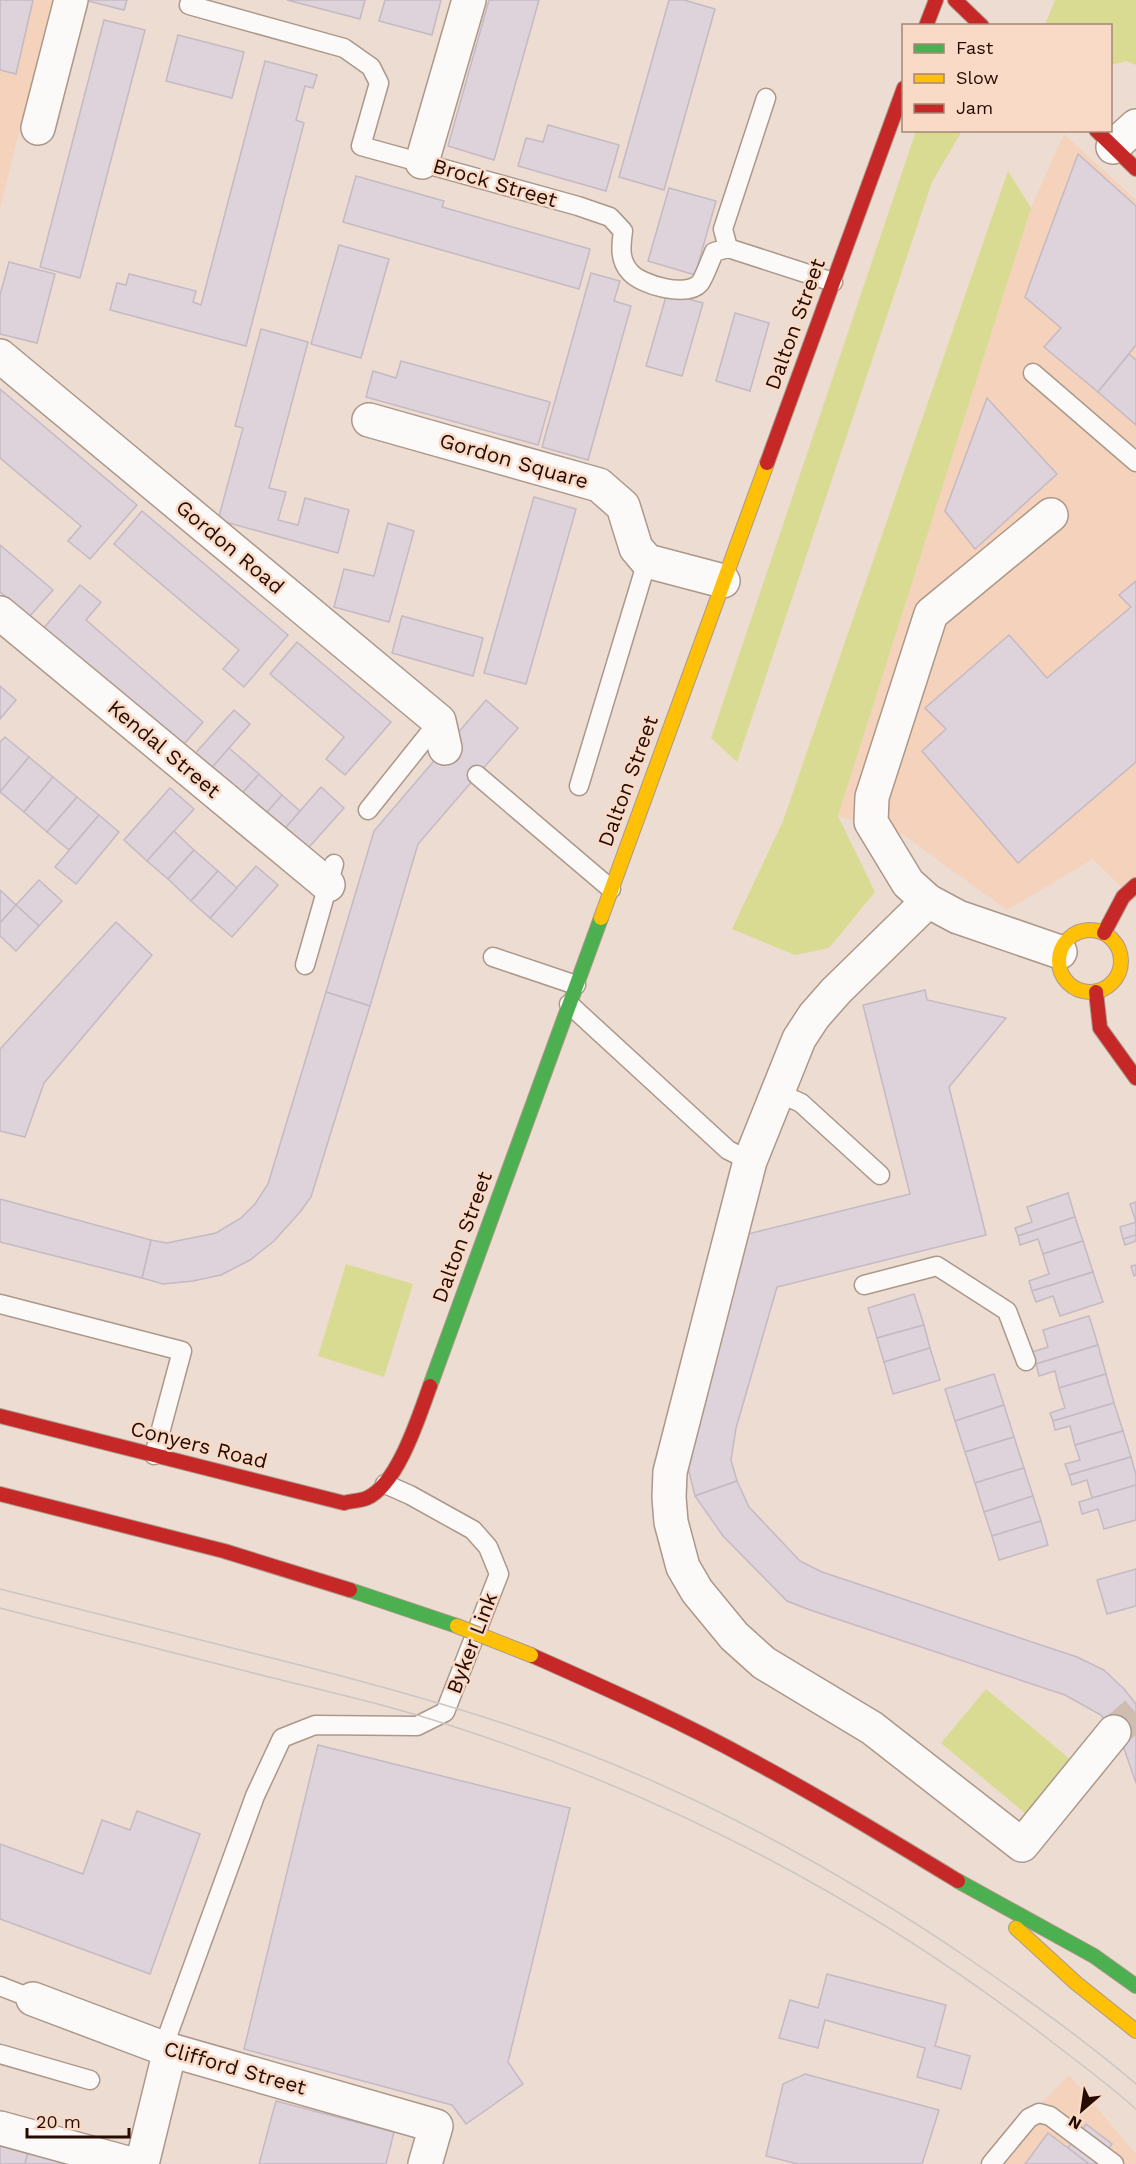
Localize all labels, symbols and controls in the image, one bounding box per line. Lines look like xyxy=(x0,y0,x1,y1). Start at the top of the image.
legend xyxy=(902,24,1112,132)
text: Fast xyxy=(956,37,994,58)
text: Slow xyxy=(956,67,999,88)
text: Jam xyxy=(956,97,993,118)
street label: Brock Street xyxy=(430,153,560,212)
street label: Dalton Street xyxy=(759,255,830,393)
street label: Gordon Square xyxy=(437,427,592,494)
street label: Gordon Road xyxy=(171,494,289,599)
street label: Kendal Street xyxy=(103,694,226,803)
street label: Dalton Street xyxy=(592,712,663,850)
street label: Dalton Street xyxy=(426,1168,497,1306)
street label: Conyers Road xyxy=(128,1415,270,1474)
street label: Byker Link xyxy=(441,1589,502,1697)
street label: Clifford Street xyxy=(161,2035,309,2100)
north arrow xyxy=(1052,2080,1112,2140)
scale bar xyxy=(27,2101,129,2139)
text: 20 m xyxy=(36,2111,81,2132)
text: N xyxy=(1065,2111,1085,2134)

